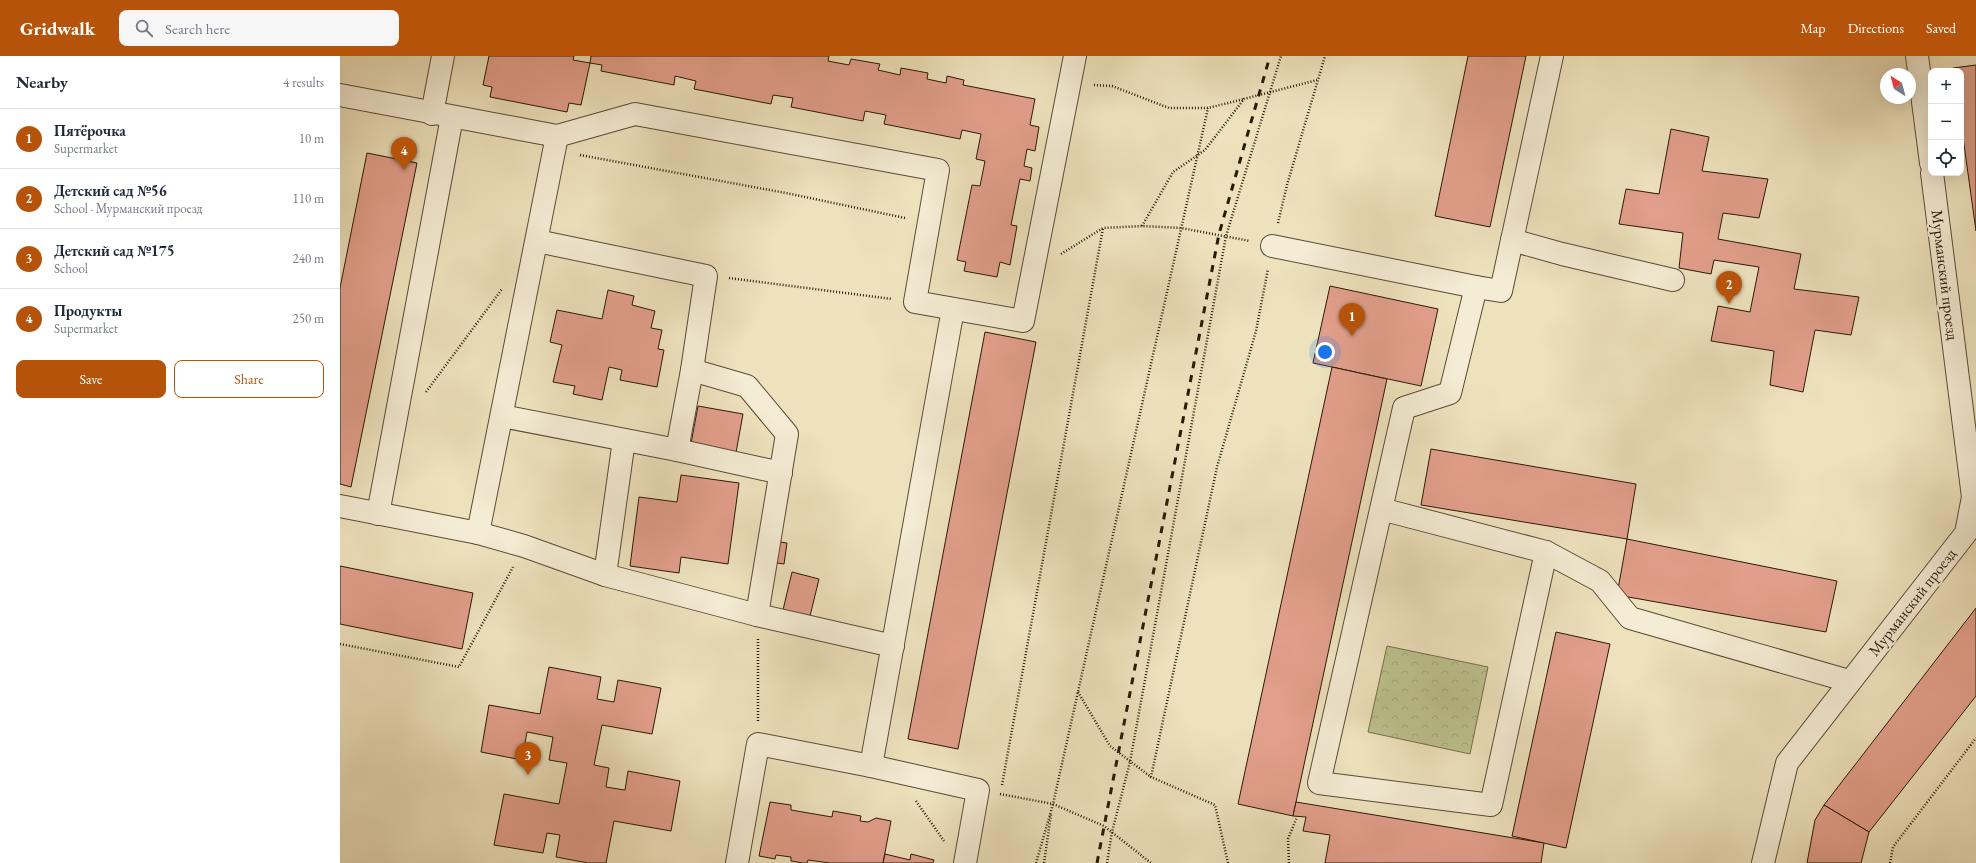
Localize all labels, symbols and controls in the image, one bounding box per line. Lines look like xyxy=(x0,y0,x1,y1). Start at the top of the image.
search box xyxy=(119,10,399,46)
text: Gridwalk xyxy=(20,16,95,41)
icon: search xyxy=(133,17,155,39)
text: Search here xyxy=(165,19,230,38)
text: Map xyxy=(1800,19,1826,37)
text: Directions xyxy=(1848,19,1904,37)
text: Saved xyxy=(1926,19,1956,37)
north arrow xyxy=(1880,68,1916,104)
map controls xyxy=(1928,68,1964,176)
button: + xyxy=(1928,68,1964,104)
text: Nearby xyxy=(16,71,68,93)
text: 4 results xyxy=(283,74,324,91)
button: − xyxy=(1928,104,1964,140)
text: Пятёрочка xyxy=(54,121,126,140)
text: 1 xyxy=(26,130,32,147)
text: 10 m xyxy=(299,130,324,147)
pin: 4 xyxy=(391,137,417,170)
text: Supermarket xyxy=(54,140,118,157)
button: locate xyxy=(1928,140,1964,176)
text: Детский сад №56 xyxy=(54,181,167,200)
text: 2 xyxy=(26,190,32,207)
text: 110 m xyxy=(293,190,324,207)
text: School · Мурманский проезд xyxy=(54,200,202,217)
street label: Мурманский проезд xyxy=(1927,209,1964,342)
text: Детский сад №175 xyxy=(54,241,175,260)
text: 3 xyxy=(26,250,32,267)
text: 240 m xyxy=(293,250,324,267)
text: School xyxy=(54,260,88,277)
pin: 2 xyxy=(1716,271,1742,304)
text: Продукты xyxy=(54,301,122,320)
pin: 1 xyxy=(1339,303,1365,336)
text: 4 xyxy=(26,310,32,327)
text: 250 m xyxy=(293,310,324,327)
text: Supermarket xyxy=(54,320,118,337)
your location xyxy=(1315,342,1335,362)
button: Save xyxy=(16,360,166,398)
button: Share xyxy=(174,360,324,398)
street label: Мурманский проезд xyxy=(1863,543,1961,660)
pin: 3 xyxy=(515,742,541,775)

